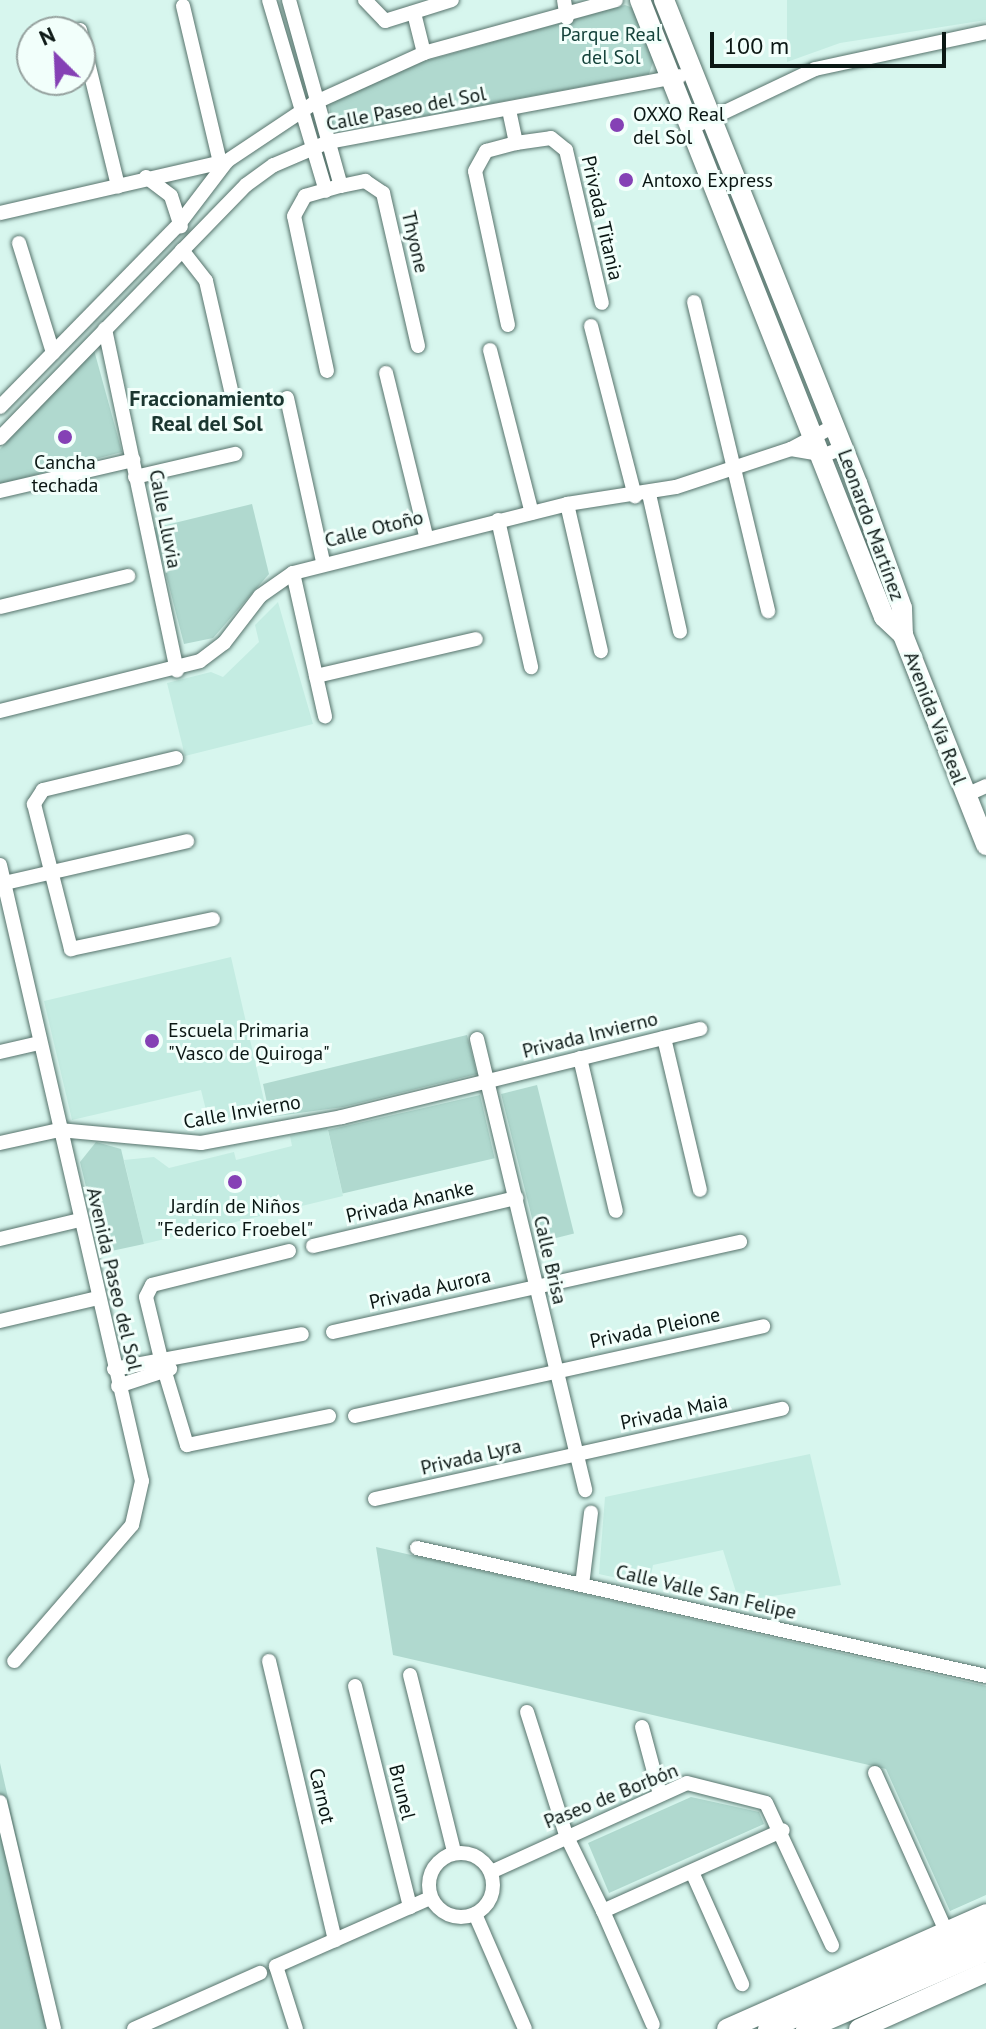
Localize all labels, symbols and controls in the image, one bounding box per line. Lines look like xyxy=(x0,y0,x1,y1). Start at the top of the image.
north arrow xyxy=(16,16,96,96)
scale bar xyxy=(714,16,950,66)
text: N xyxy=(35,20,59,52)
park label: Parque Real del Sol xyxy=(560,23,662,70)
text: 100 m xyxy=(724,30,789,61)
street label: Calle Paseo del Sol xyxy=(324,82,488,136)
place label: OXXO Real del Sol xyxy=(633,102,725,149)
marker: OXXO Real del Sol xyxy=(608,116,626,134)
street label: Privada Titania xyxy=(576,153,628,283)
place label: Antoxo Express xyxy=(642,168,773,192)
marker: Antoxo Express xyxy=(617,171,635,189)
street label: Thyone xyxy=(396,209,434,275)
district label: Fraccionamiento Real del Sol xyxy=(129,385,285,436)
marker: Cancha techada xyxy=(56,428,74,446)
street label: Leonardo Martínez xyxy=(832,446,910,604)
place label: Cancha techada xyxy=(31,450,99,497)
street label: Calle Lluvia xyxy=(144,468,186,570)
street label: Calle Otoño xyxy=(322,505,426,553)
street label: Avenida Vía Real xyxy=(899,648,971,788)
street label: Privada Invierno xyxy=(520,1007,660,1063)
place label: Escuela Primaria "Vasco de Quiroga" xyxy=(168,1018,330,1065)
marker: Escuela Primaria "Vasco de Quiroga" xyxy=(143,1032,161,1050)
street label: Calle Invierno xyxy=(182,1090,302,1134)
marker: Jardín de Niños "Federico Froebel" xyxy=(226,1173,244,1191)
street label: Privada Ananke xyxy=(343,1176,477,1228)
street label: Avenida Paseo del Sol xyxy=(81,1185,147,1373)
place label: Jardín de Niños "Federico Froebel" xyxy=(157,1194,313,1241)
street label: Calle Brisa xyxy=(528,1213,572,1307)
street label: Privada Aurora xyxy=(366,1263,494,1315)
street label: Privada Pleione xyxy=(588,1302,722,1354)
street label: Privada Maia xyxy=(618,1389,730,1435)
street label: Privada Lyra xyxy=(418,1434,524,1480)
street label: Calle Valle San Felipe xyxy=(613,1559,799,1625)
street label: Paseo de Borbón xyxy=(540,1758,682,1834)
street label: Brunel xyxy=(384,1762,420,1822)
street label: Carnot xyxy=(304,1766,340,1826)

